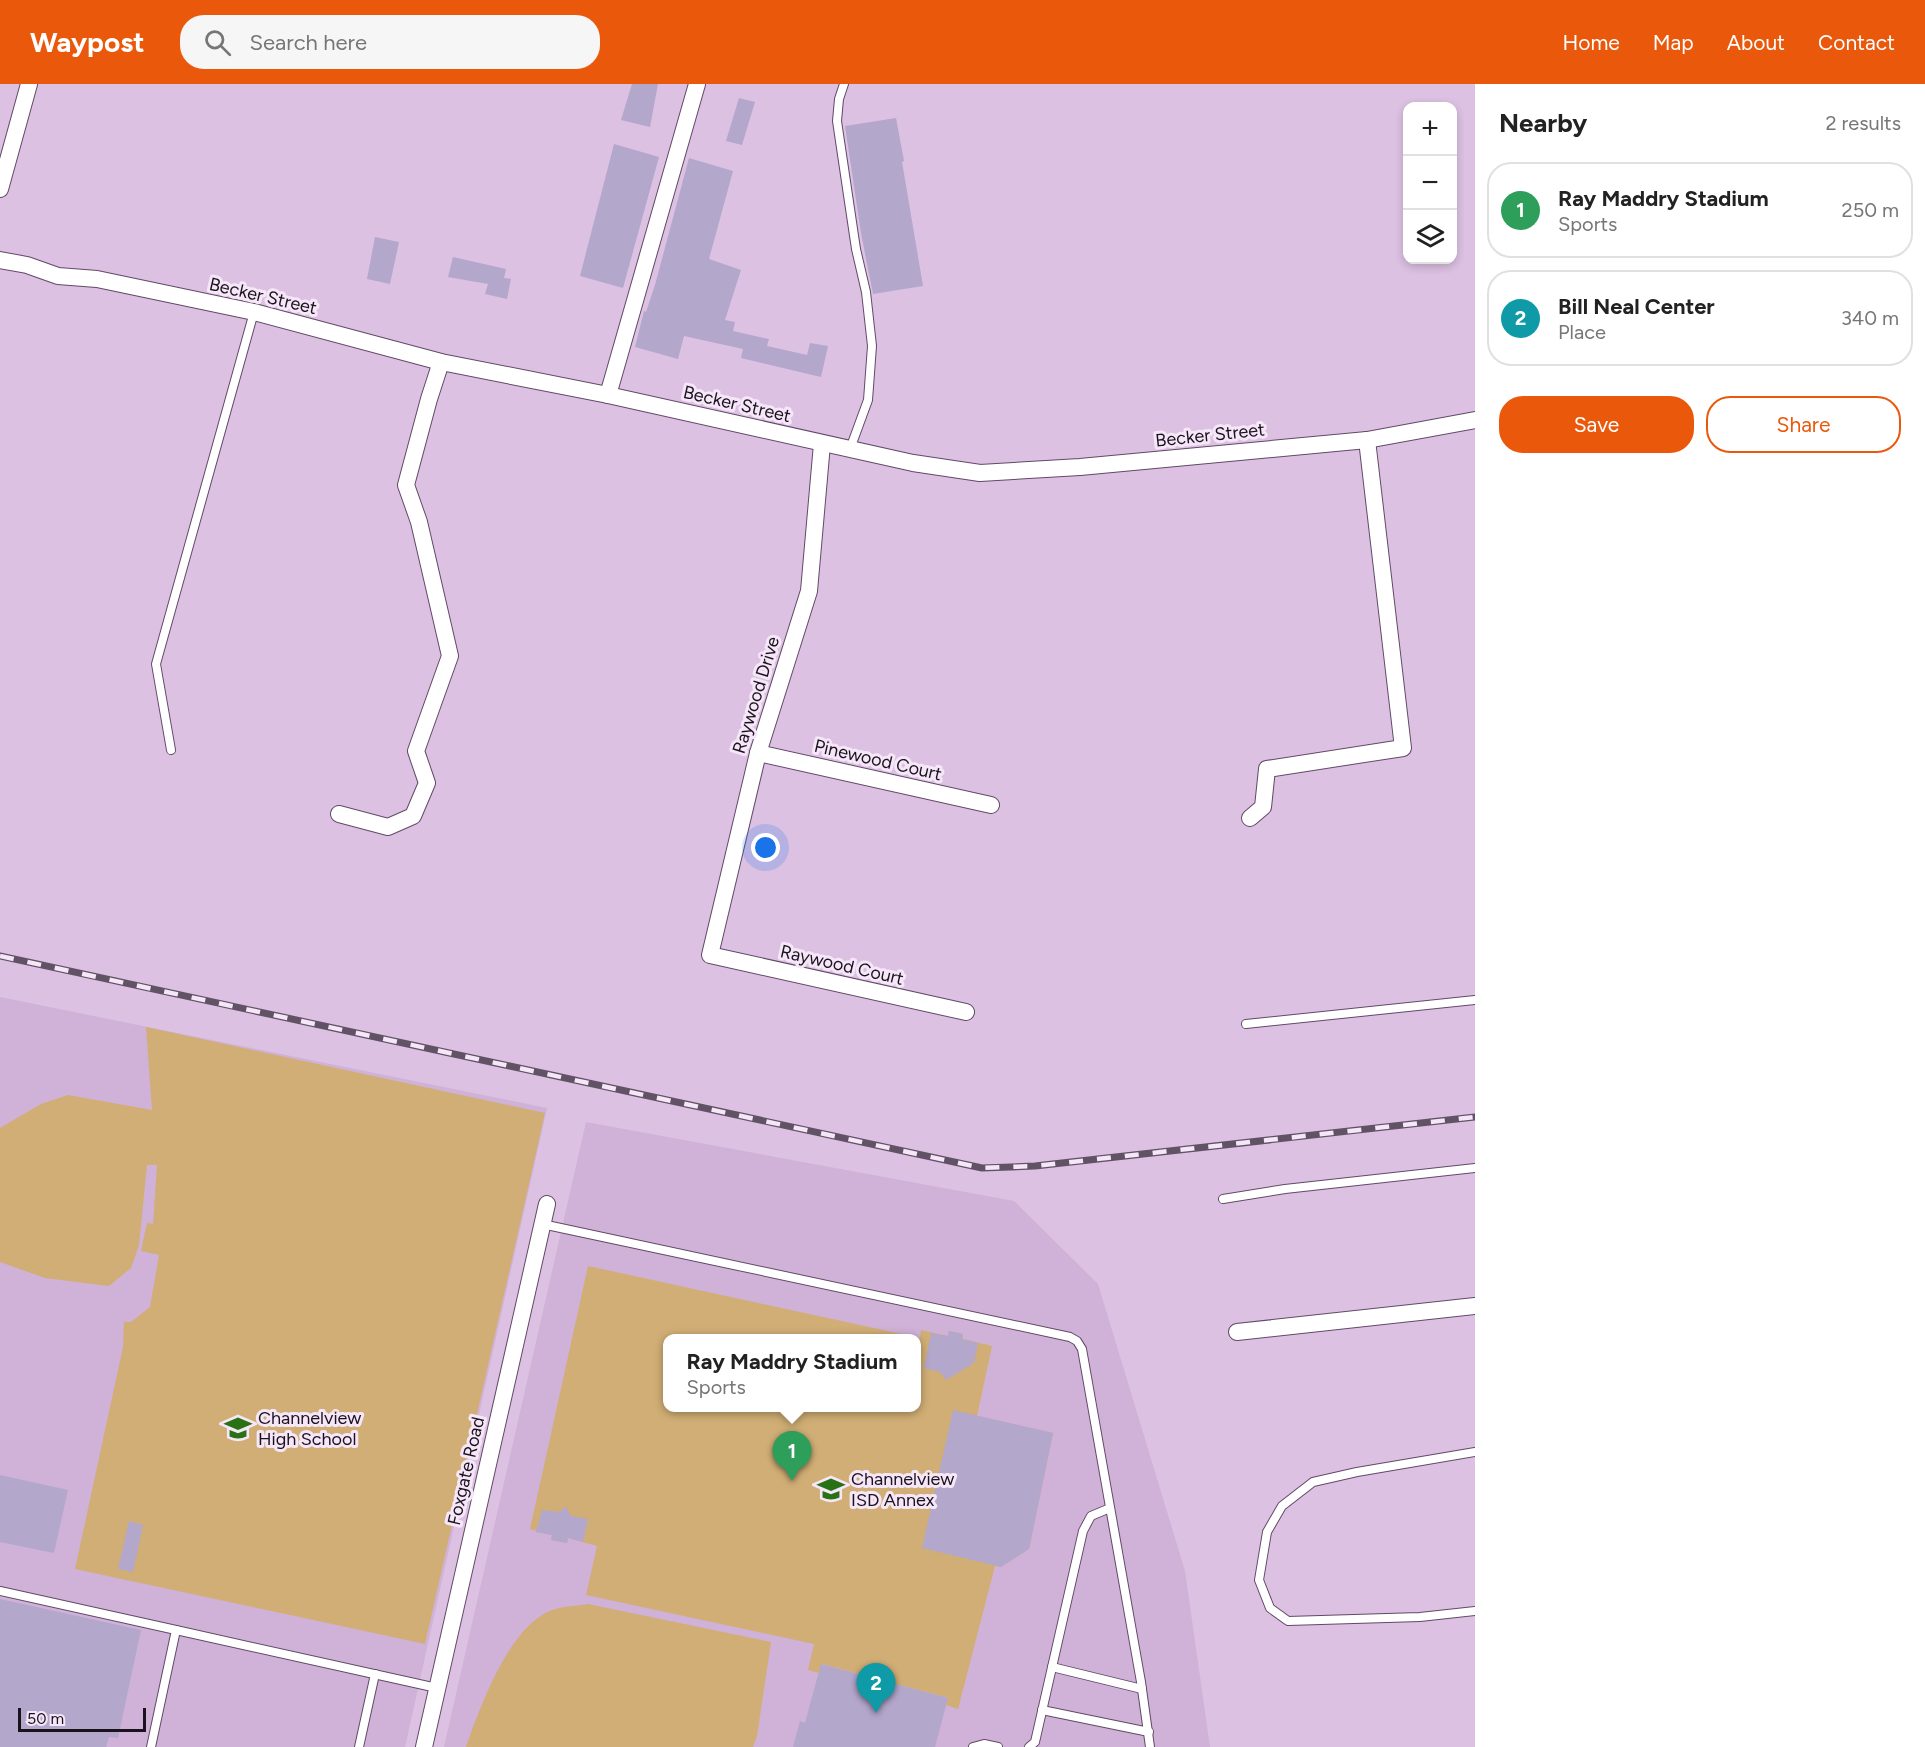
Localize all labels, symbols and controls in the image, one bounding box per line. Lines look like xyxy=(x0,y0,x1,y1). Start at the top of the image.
search box xyxy=(180,15,600,69)
text: Waypost xyxy=(30,25,144,59)
icon: search xyxy=(201,26,234,59)
text: Search here xyxy=(249,29,367,56)
text: Home xyxy=(1563,30,1620,55)
text: Map xyxy=(1653,30,1694,55)
text: About xyxy=(1727,30,1785,55)
text: Contact xyxy=(1818,30,1895,55)
map controls xyxy=(1403,102,1457,264)
button: + xyxy=(1403,102,1457,156)
text: Nearby xyxy=(1499,107,1587,139)
text: 2 results xyxy=(1825,111,1901,135)
button: − xyxy=(1403,156,1457,210)
text: Ray Maddry Stadium xyxy=(1558,185,1769,212)
text: 1 xyxy=(1516,198,1525,222)
text: 250 m xyxy=(1842,198,1899,222)
button: layers xyxy=(1403,210,1457,264)
text: Sports xyxy=(1558,212,1617,236)
street label: Becker Street xyxy=(207,273,319,319)
text: Bill Neal Center xyxy=(1558,293,1715,320)
text: 2 xyxy=(1515,306,1526,330)
text: 340 m xyxy=(1841,306,1899,330)
text: Place xyxy=(1558,320,1606,344)
street label: Becker Street xyxy=(681,381,793,427)
button: Save xyxy=(1499,396,1694,453)
button: Share xyxy=(1706,396,1901,453)
street label: Becker Street xyxy=(1154,418,1266,452)
street label: Raywood Drive xyxy=(728,634,784,756)
street label: Pinewood Court xyxy=(812,735,944,785)
your location xyxy=(751,833,780,862)
street label: Raywood Court xyxy=(778,940,906,990)
popup xyxy=(663,1334,921,1412)
text: Ray Maddry Stadium xyxy=(687,1348,897,1375)
text: Sports xyxy=(687,1375,746,1399)
place label: Channelview High School xyxy=(258,1407,361,1450)
school or university icon: Channelview High School xyxy=(223,1413,253,1443)
street label: Foxgate Road xyxy=(443,1415,489,1527)
pin: 1 xyxy=(772,1432,812,1481)
place label: Channelview ISD Annex xyxy=(851,1468,954,1511)
school or university icon: Channelview ISD Annex xyxy=(816,1474,846,1504)
pin: 2 xyxy=(856,1664,896,1713)
scale bar xyxy=(18,1705,146,1732)
text: 50 m xyxy=(27,1709,64,1728)

